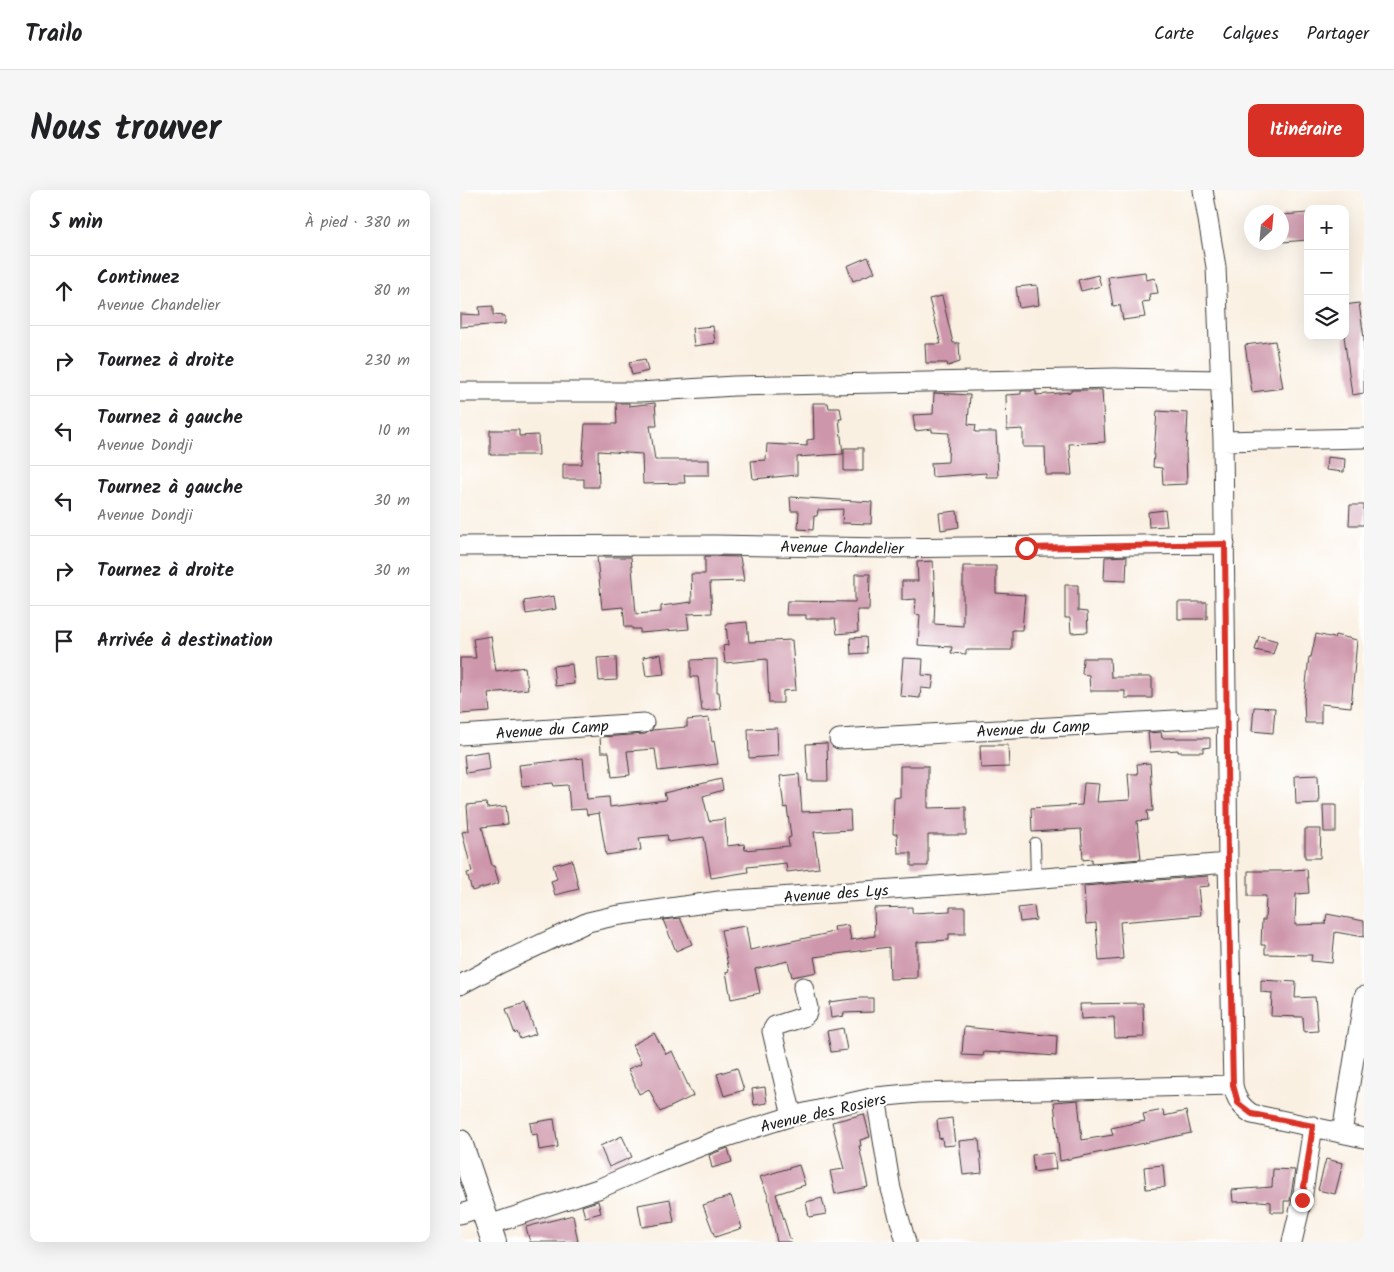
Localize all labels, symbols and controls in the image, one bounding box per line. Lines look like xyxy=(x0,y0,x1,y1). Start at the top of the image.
text: Trailo xyxy=(25,15,83,54)
text: Carte xyxy=(1154,20,1194,49)
text: Calques xyxy=(1222,20,1279,49)
text: Partager xyxy=(1307,20,1369,49)
text: Nous trouver xyxy=(30,102,221,158)
button: Itinéraire xyxy=(1248,104,1364,157)
north arrow xyxy=(1244,205,1289,250)
map controls xyxy=(1304,205,1349,340)
button: + xyxy=(1304,205,1349,250)
text: 5 min xyxy=(50,206,103,239)
text: À pied · 380 m xyxy=(305,210,410,235)
button: − xyxy=(1304,250,1349,295)
text: Continuez xyxy=(97,263,180,293)
icon: ahead xyxy=(50,277,78,305)
text: 80 m xyxy=(373,278,410,303)
text: Avenue Chandelier xyxy=(97,293,220,318)
button: layers xyxy=(1304,295,1349,340)
text: Tournez à droite xyxy=(97,346,234,376)
icon: right xyxy=(50,347,78,375)
text: 230 m xyxy=(364,348,410,373)
text: Tournez à gauche xyxy=(97,403,243,433)
icon: left xyxy=(50,417,78,445)
text: 10 m xyxy=(378,418,410,443)
text: Avenue Dondji xyxy=(97,433,192,458)
text: Tournez à gauche xyxy=(97,473,243,503)
icon: left xyxy=(50,487,78,515)
text: 30 m xyxy=(374,488,410,513)
text: Avenue Dondji xyxy=(97,503,192,528)
street label: Avenue Chandelier xyxy=(780,535,905,562)
route start xyxy=(1015,537,1038,560)
text: Tournez à droite xyxy=(97,556,234,586)
icon: right xyxy=(50,557,78,585)
text: 30 m xyxy=(374,558,410,583)
text: Arrivée à destination xyxy=(97,626,273,656)
icon: arrive xyxy=(50,627,78,655)
street label: Avenue du Camp xyxy=(495,714,610,747)
street label: Avenue du Camp xyxy=(976,714,1091,745)
street label: Avenue des Lys xyxy=(783,878,890,911)
street label: Avenue des Rosiers xyxy=(758,1087,889,1140)
route end xyxy=(1291,1189,1314,1212)

